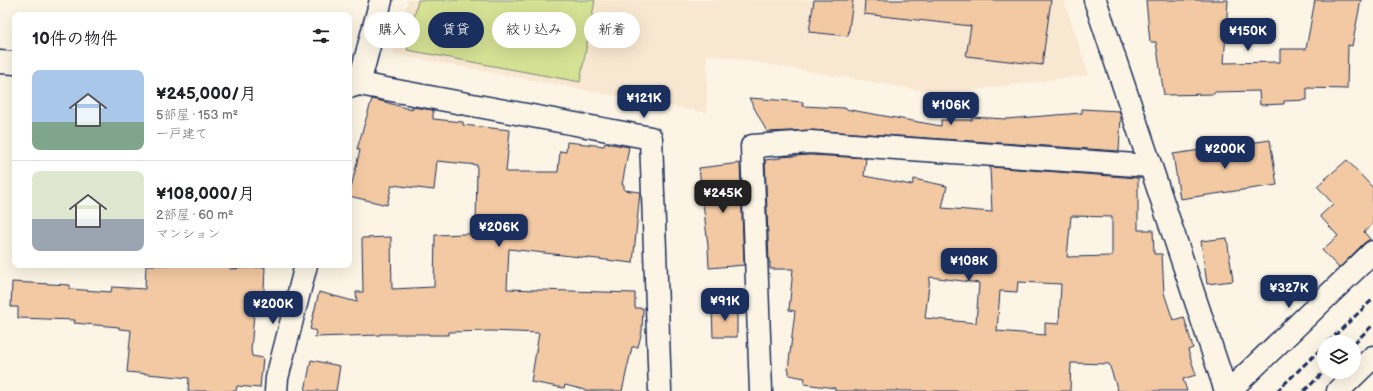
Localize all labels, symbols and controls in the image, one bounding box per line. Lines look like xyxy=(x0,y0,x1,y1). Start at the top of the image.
chip: 購入 xyxy=(364,12,420,48)
chip: 賃貸 xyxy=(428,12,484,48)
chip: 絞り込み xyxy=(492,12,576,48)
chip: 新着 xyxy=(584,12,640,48)
pin: ¥150K xyxy=(1220,18,1276,52)
text: ¥150K xyxy=(1229,23,1267,39)
icon: filters xyxy=(310,25,332,47)
text: 10件の物件 xyxy=(32,29,118,49)
text: ¥245,000/月 xyxy=(156,84,256,104)
pin: ¥121K xyxy=(616,85,672,119)
icon: home xyxy=(64,86,112,134)
text: ¥121K xyxy=(626,90,662,106)
pin: ¥106K xyxy=(923,92,979,126)
text: ¥106K xyxy=(932,97,970,113)
text: 5部屋 · 153 m² xyxy=(156,107,238,123)
text: 一戸建て xyxy=(156,126,208,142)
pin: ¥200K xyxy=(1197,136,1253,170)
text: ¥200K xyxy=(1205,141,1245,157)
pin: ¥245K xyxy=(695,180,751,214)
text: ¥108,000/月 xyxy=(156,184,255,204)
text: ¥245K xyxy=(703,185,743,201)
icon: home xyxy=(64,187,112,235)
text: 2部屋 · 60 m² xyxy=(156,207,234,223)
pin: ¥206K xyxy=(471,214,527,248)
text: ¥206K xyxy=(479,219,519,235)
text: マンション xyxy=(156,226,220,242)
pin: ¥108K xyxy=(941,248,997,282)
text: ¥108K xyxy=(950,253,988,269)
pin: ¥327K xyxy=(1261,275,1317,309)
text: ¥327K xyxy=(1269,280,1309,296)
pin: ¥91K xyxy=(701,288,749,322)
pin: ¥200K xyxy=(245,291,301,325)
text: ¥91K xyxy=(710,293,740,309)
text: ¥200K xyxy=(253,296,293,312)
map controls xyxy=(1317,335,1361,379)
button: layers xyxy=(1317,335,1361,379)

